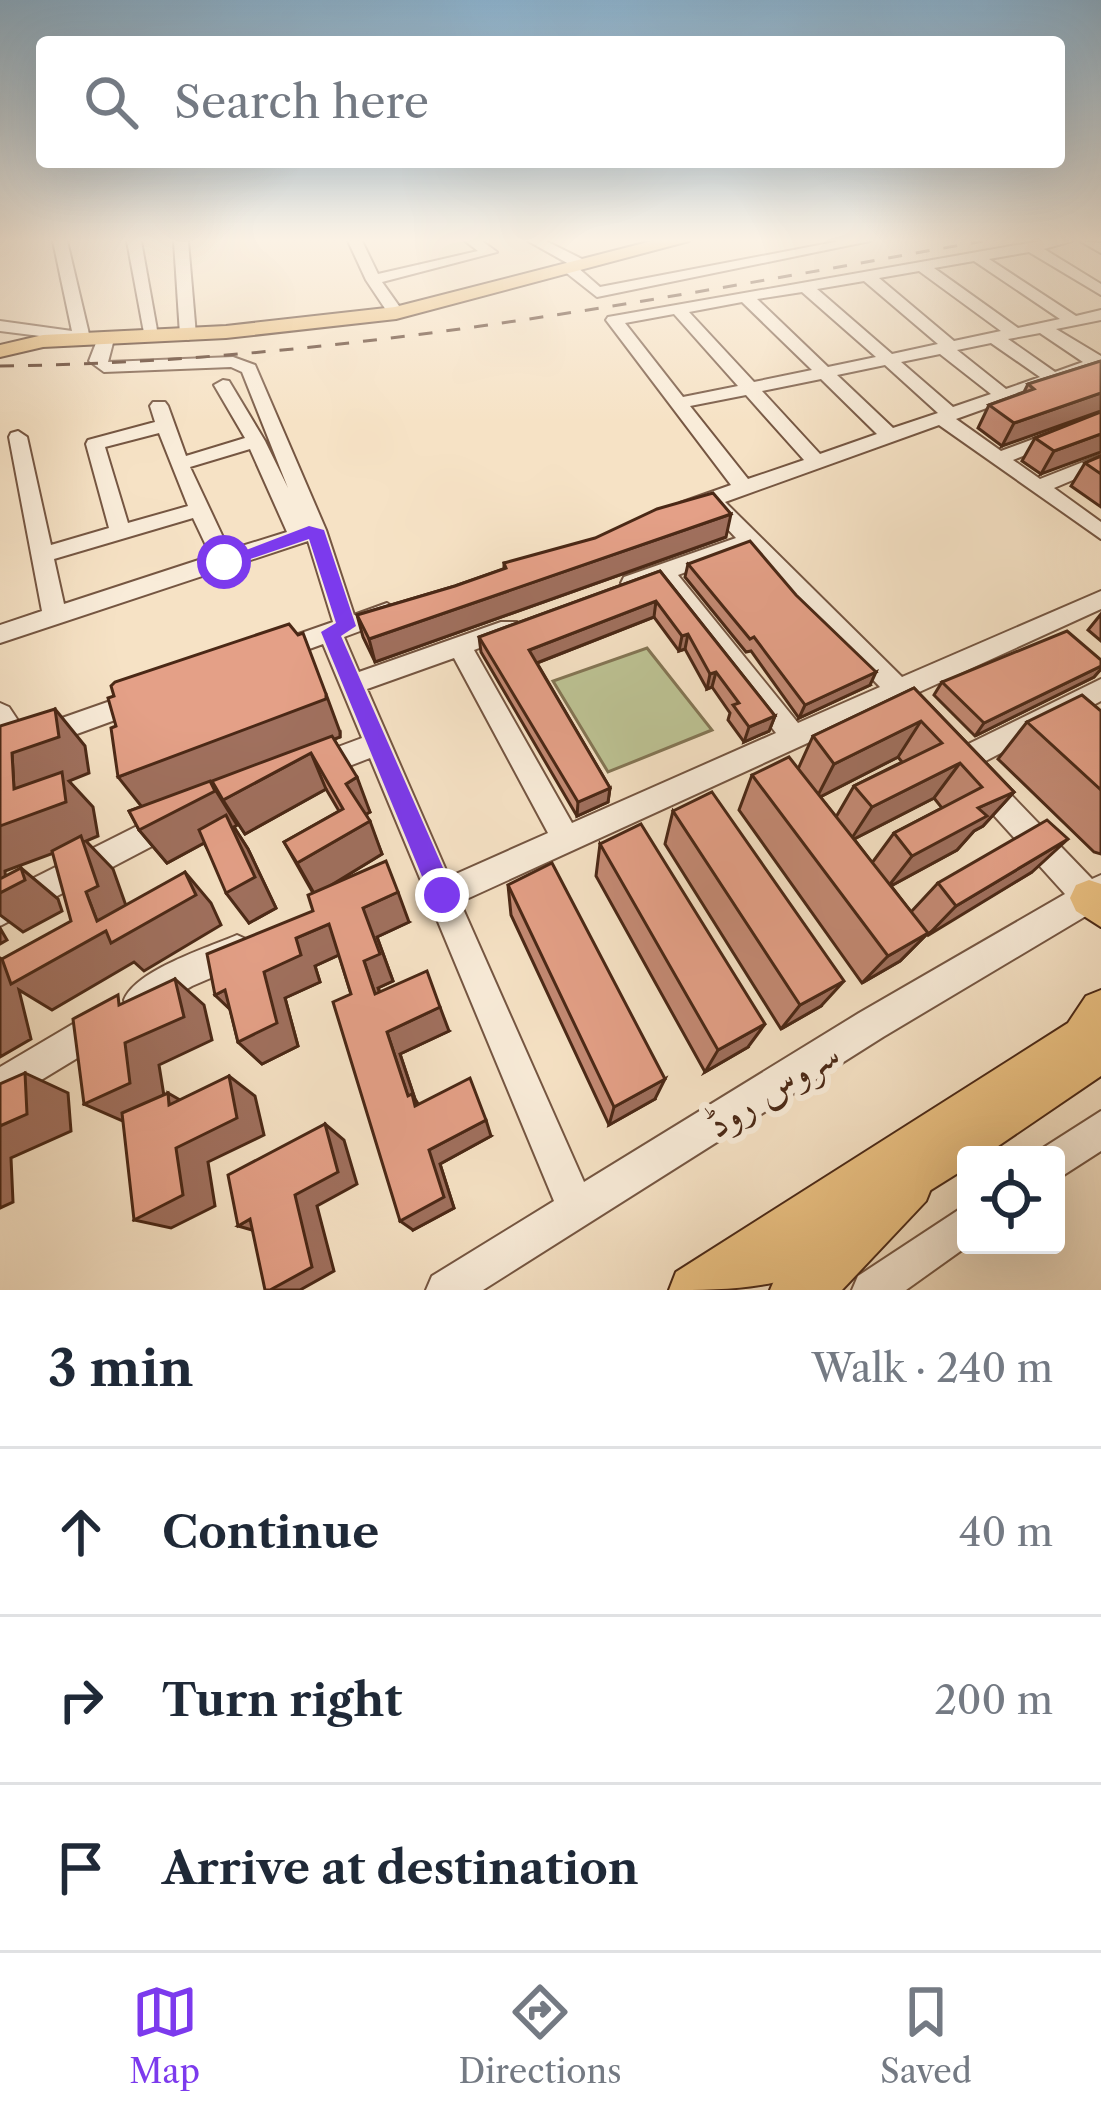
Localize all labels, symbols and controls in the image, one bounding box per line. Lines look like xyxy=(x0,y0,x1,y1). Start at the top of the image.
search box xyxy=(36,36,1065,168)
icon: search xyxy=(78,69,144,135)
text: Search here xyxy=(174,74,429,130)
route start xyxy=(197,535,251,589)
route end xyxy=(415,868,469,922)
street label: سروس روڈ xyxy=(696,1028,849,1150)
map controls xyxy=(957,1146,1065,1254)
button: locate xyxy=(957,1146,1065,1254)
text: 3 min xyxy=(48,1337,194,1399)
text: Walk · 240 m xyxy=(812,1344,1053,1392)
icon: ahead xyxy=(48,1499,114,1565)
text: Continue xyxy=(162,1504,379,1560)
text: 40 m xyxy=(959,1508,1053,1556)
icon: right xyxy=(48,1667,114,1733)
text: Turn right xyxy=(162,1672,402,1728)
text: 200 m xyxy=(934,1676,1053,1724)
icon: arrive xyxy=(48,1835,114,1901)
text: Arrive at destination xyxy=(162,1840,639,1896)
tab: Map xyxy=(129,1979,200,2092)
tab: Directions xyxy=(459,1979,622,2092)
tab: Saved xyxy=(880,1979,972,2092)

